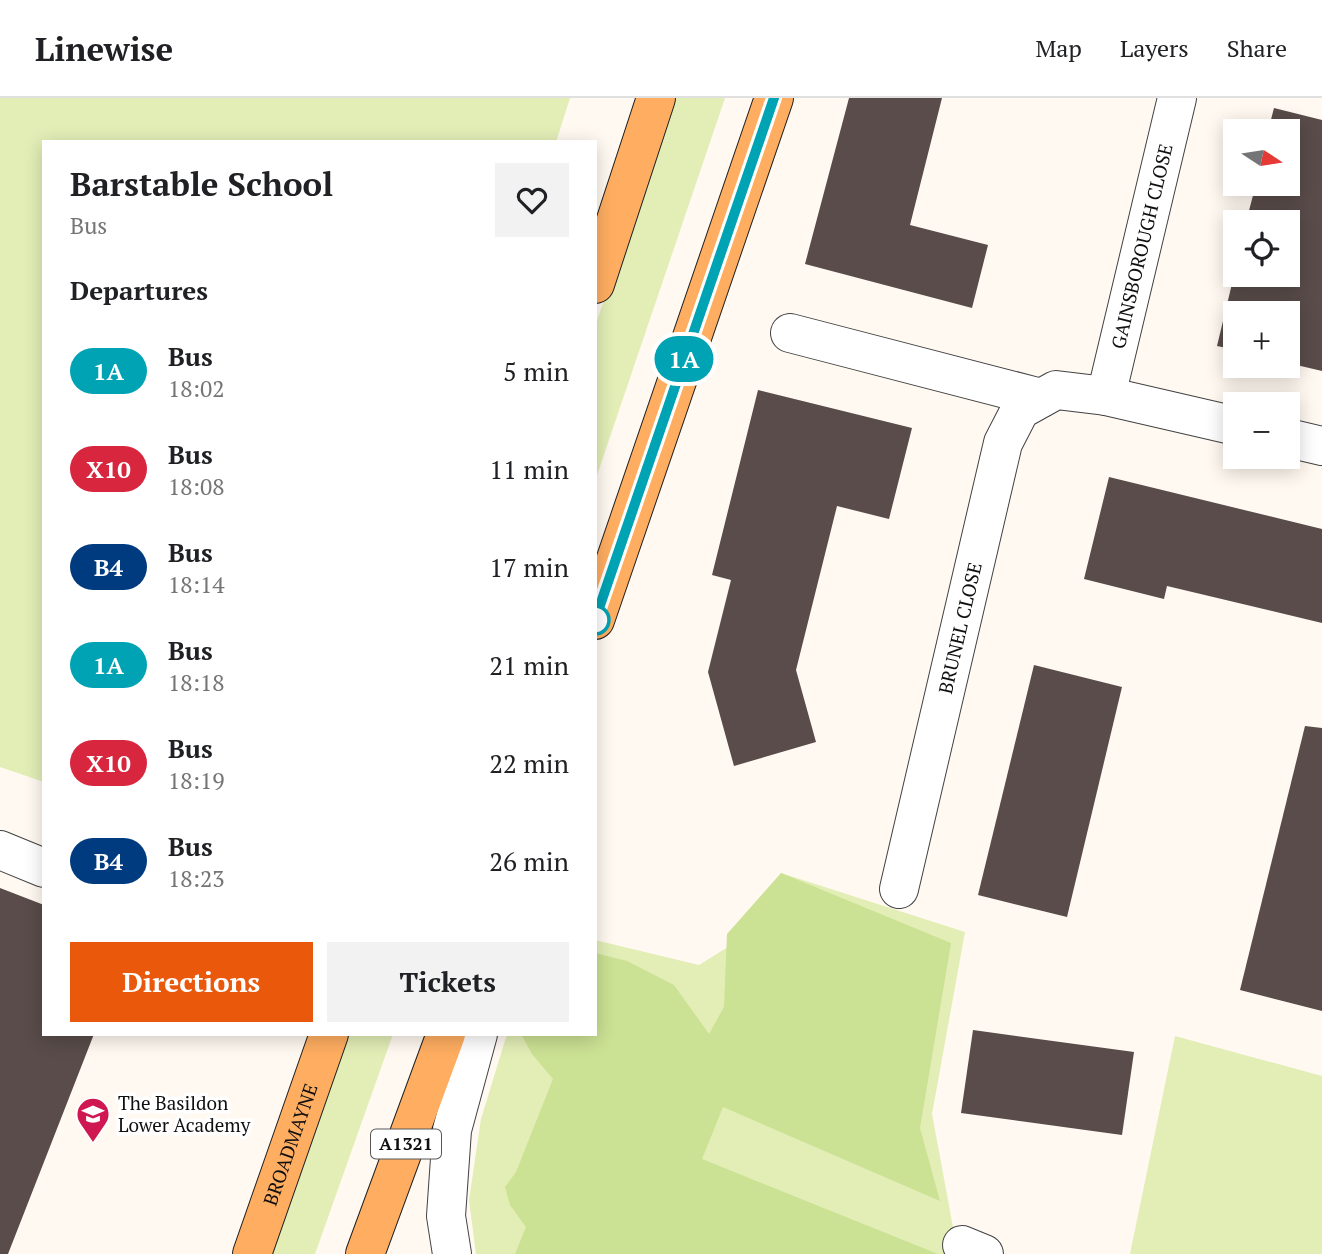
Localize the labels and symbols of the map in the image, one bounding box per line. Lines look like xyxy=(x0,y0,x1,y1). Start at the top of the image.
north arrow xyxy=(1223,119,1300,196)
street label: GAINSBOROUGH CLOSE xyxy=(1105,141,1178,351)
line badge: 1A xyxy=(652,336,716,382)
street label: BRUNEL CLOSE xyxy=(932,560,987,696)
unlabelled marker xyxy=(580,605,610,635)
street label: BROADMAYNE xyxy=(257,1080,323,1209)
place label: The Basildon Lower Academy xyxy=(118,1090,251,1137)
school or university icon: The Basildon Lower Academy xyxy=(74,1095,112,1144)
road number: A1321 xyxy=(371,1129,441,1158)

